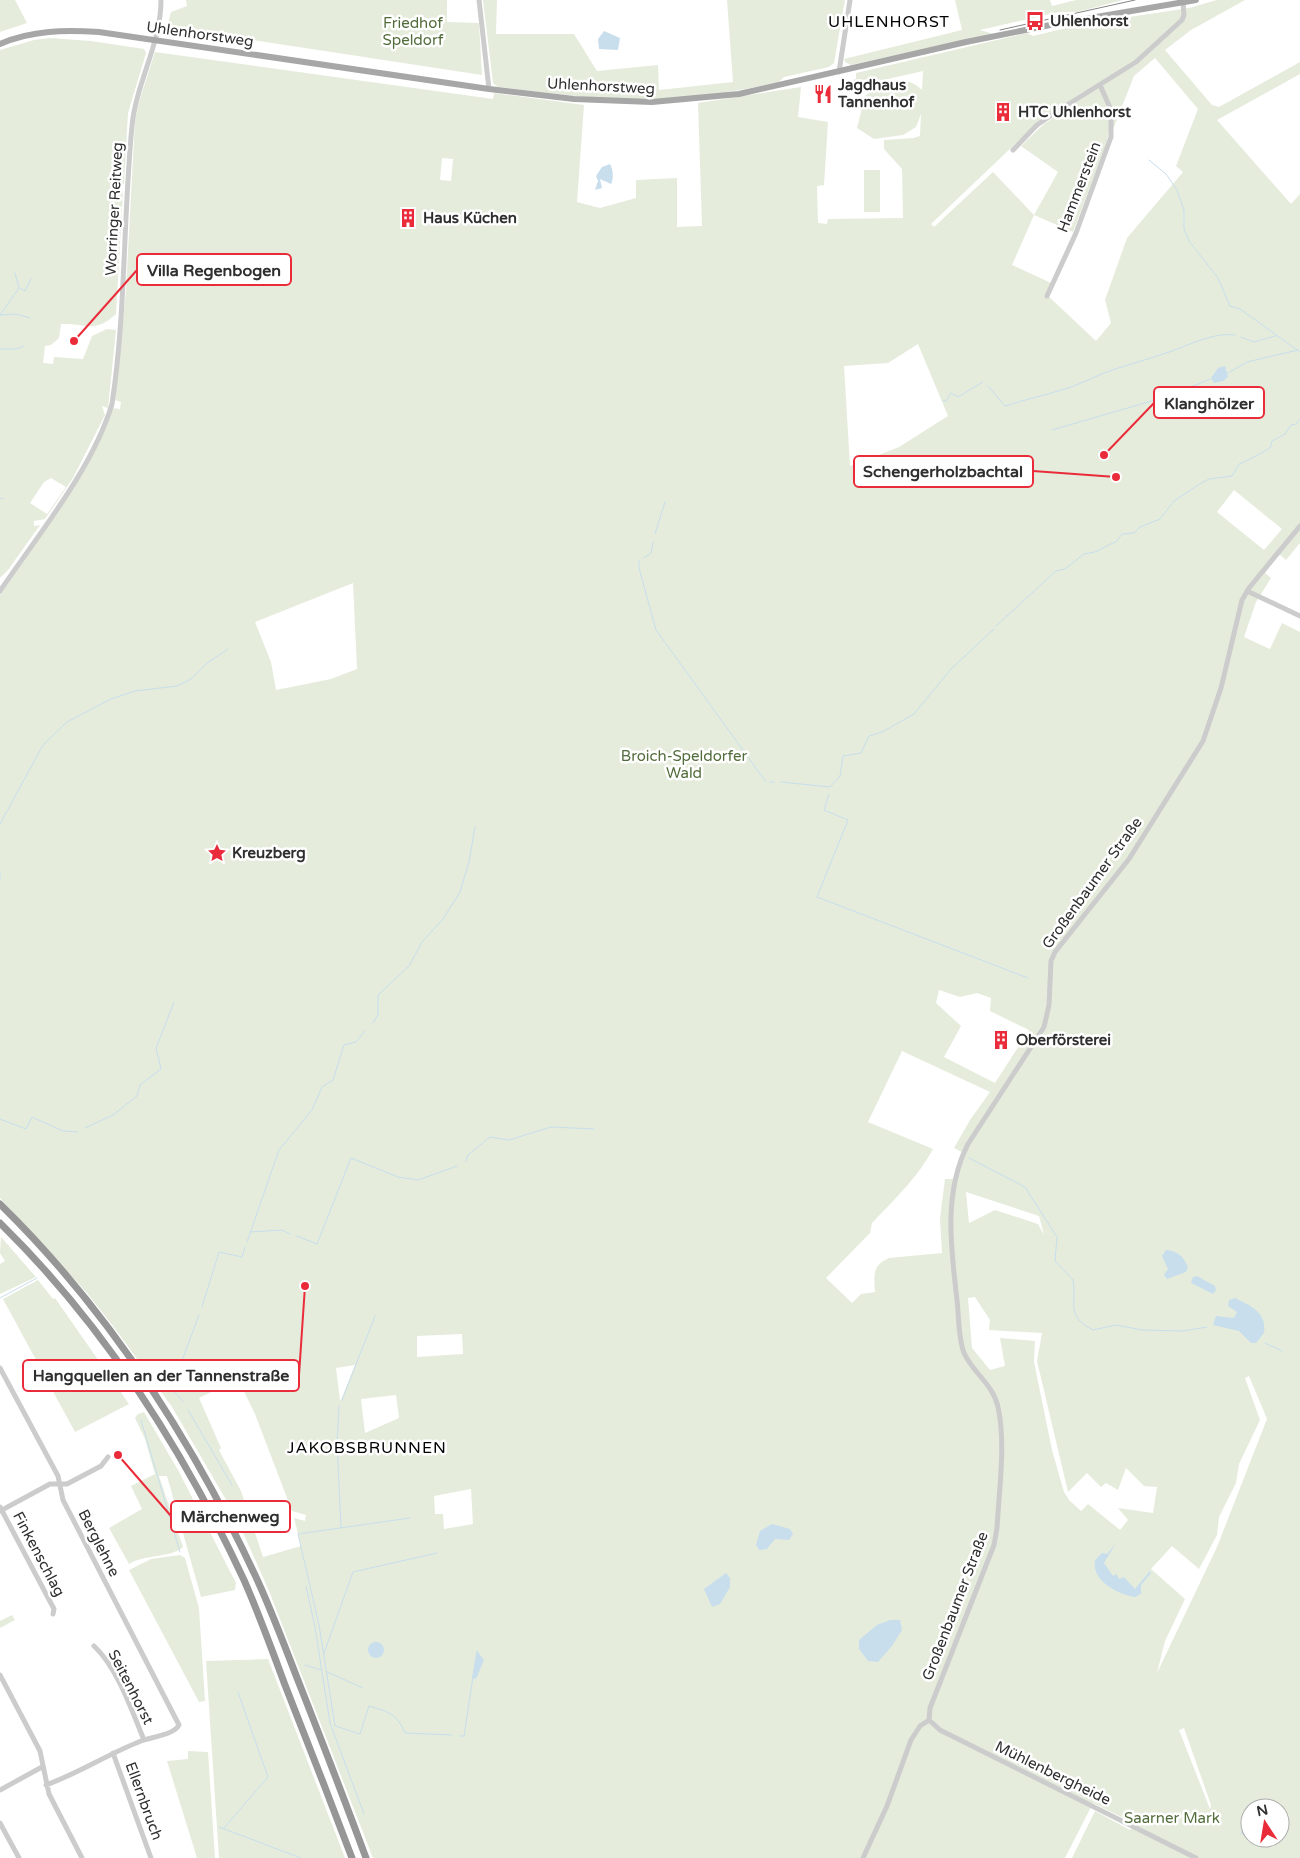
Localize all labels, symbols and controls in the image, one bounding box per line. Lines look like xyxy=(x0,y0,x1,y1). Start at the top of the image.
bus stop icon: Uhlenhorst xyxy=(1024,10,1046,32)
district label: UHLENHORST xyxy=(828,12,950,32)
place label: Uhlenhorst xyxy=(1050,12,1129,30)
park label: Friedhof Speldorf xyxy=(383,14,444,49)
street label: Uhlenhorstweg xyxy=(145,18,255,50)
street label: Uhlenhorstweg xyxy=(547,74,655,98)
place label: Jagdhaus Tannenhof xyxy=(837,76,914,111)
restaurant icon: Jagdhaus Tannenhof xyxy=(812,83,834,105)
building icon: HTC Uhlenhorst xyxy=(992,101,1014,123)
place label: HTC Uhlenhorst xyxy=(1018,103,1131,121)
street label: Hammerstein xyxy=(1053,139,1105,235)
street label: Worringer Reitweg xyxy=(102,142,126,276)
building icon: Haus Küchen xyxy=(397,207,419,229)
place label: Haus Küchen xyxy=(423,209,517,227)
callout: Villa Regenbogen xyxy=(137,254,291,285)
text: Villa Regenbogen xyxy=(147,261,281,281)
callout: Klanghölzer xyxy=(1154,387,1264,418)
text: Klanghölzer xyxy=(1164,394,1255,414)
callout: Schengerholzbachtal xyxy=(854,456,1033,487)
text: Schengerholzbachtal xyxy=(863,462,1023,482)
park label: Broich-Speldorfer Wald xyxy=(621,747,747,782)
street label: Großenbaumer Straße xyxy=(1038,814,1146,952)
place icon: Kreuzberg xyxy=(206,842,228,864)
place label: Kreuzberg xyxy=(232,844,306,863)
building icon: Oberförsterei xyxy=(990,1029,1012,1051)
place label: Oberförsterei xyxy=(1016,1031,1111,1049)
callout: Hangquellen an der Tannenstraße xyxy=(23,1360,299,1391)
text: Hangquellen an der Tannenstraße xyxy=(33,1366,289,1386)
district label: JAKOBSBRUNNEN xyxy=(287,1438,447,1458)
callout: Märchenweg xyxy=(171,1501,290,1532)
street label: Berglehne xyxy=(74,1506,124,1580)
text: Märchenweg xyxy=(181,1507,279,1527)
street label: Finkenschlag xyxy=(9,1509,69,1599)
street label: Großenbaumer Straße xyxy=(918,1529,992,1683)
street label: Seitenhorst xyxy=(104,1647,158,1728)
street label: Mühlenbergheide xyxy=(992,1737,1114,1809)
street label: Ellernbruch xyxy=(122,1759,166,1843)
north arrow xyxy=(1240,1798,1290,1848)
text: N xyxy=(1255,1801,1270,1820)
park label: Saarner Mark xyxy=(1124,1809,1220,1827)

